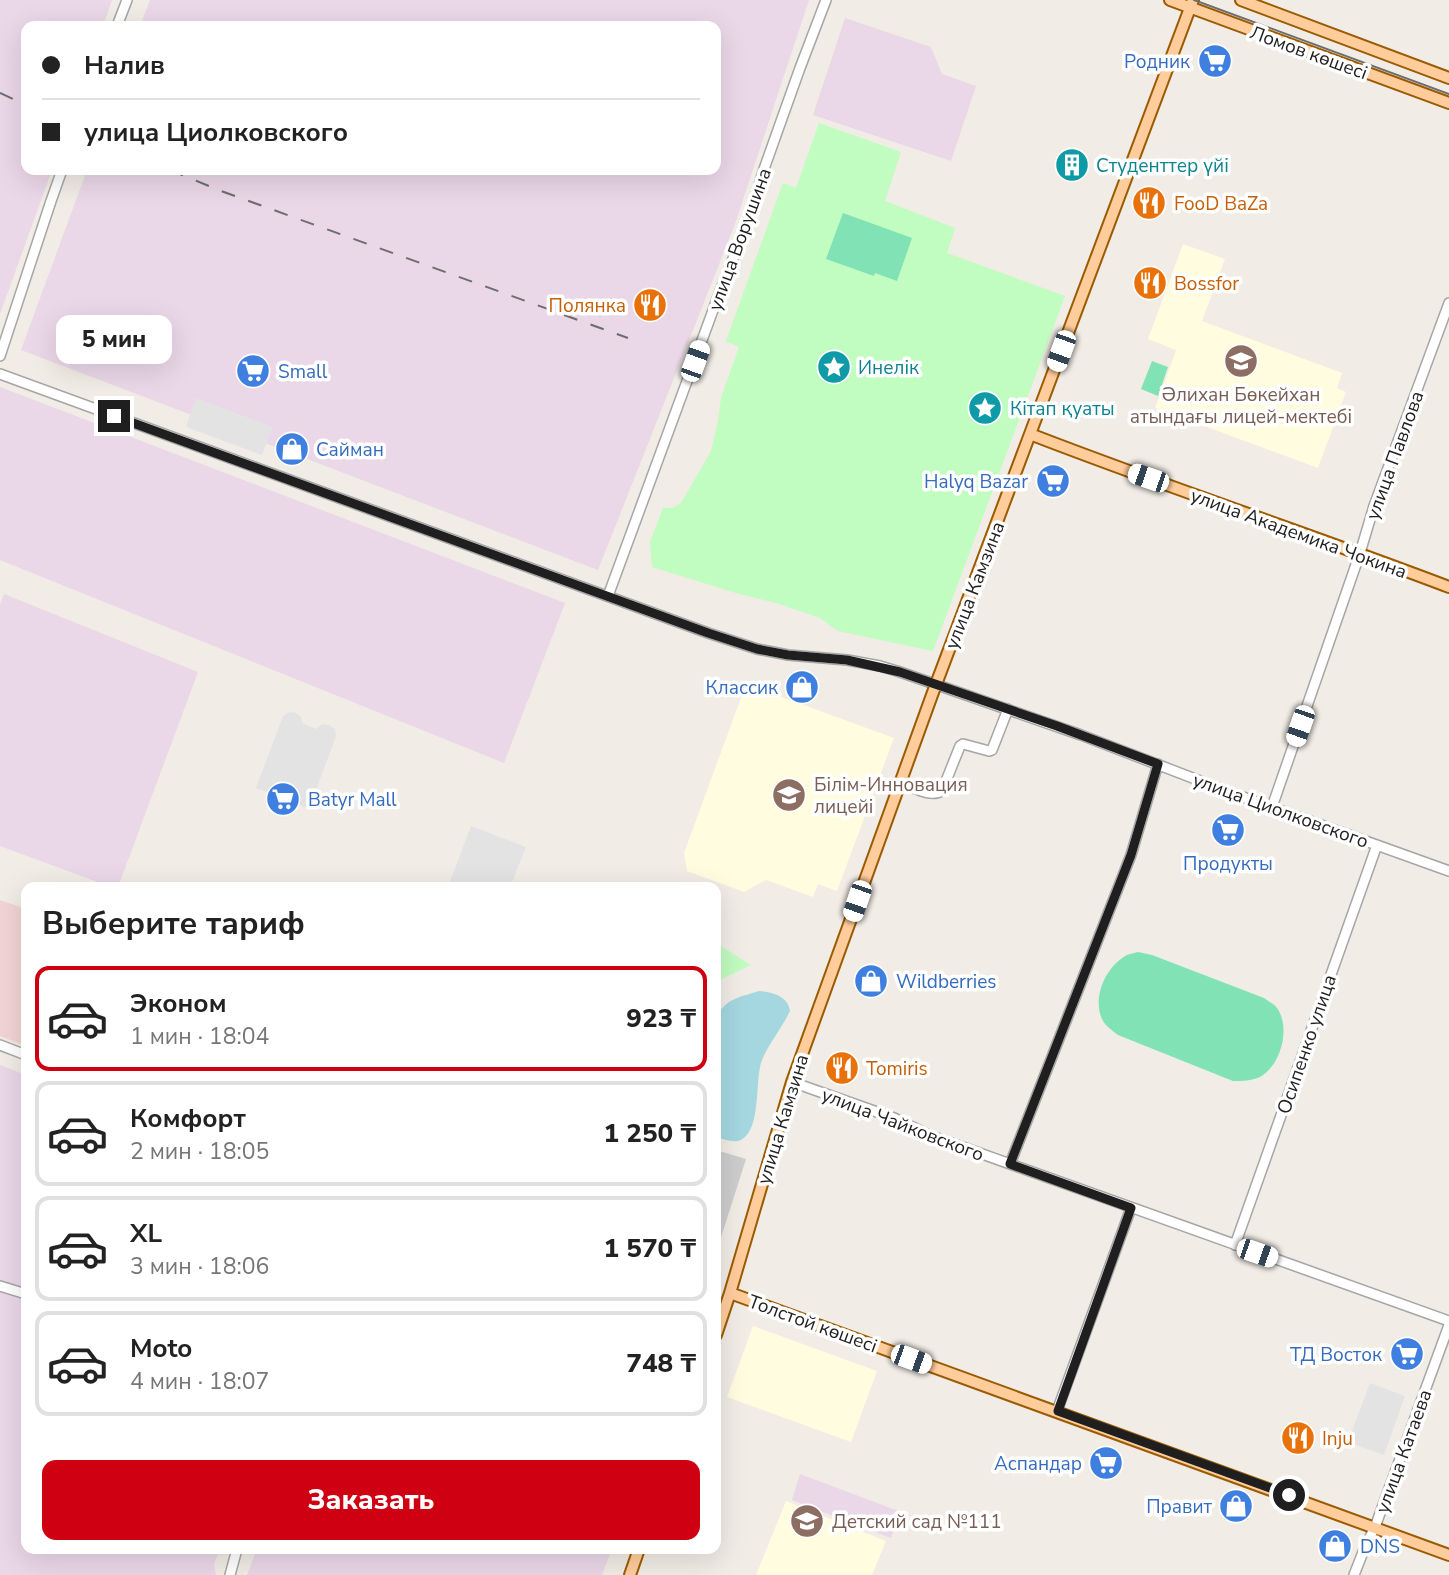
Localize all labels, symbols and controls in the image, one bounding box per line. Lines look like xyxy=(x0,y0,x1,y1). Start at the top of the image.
street label: Ломов көшесі xyxy=(1246,20,1371,86)
supermarket icon: Родник xyxy=(1196,42,1234,80)
text: Налив xyxy=(84,48,165,83)
place label: Родник xyxy=(1124,49,1190,75)
text: улица Циолковского xyxy=(84,115,348,150)
building icon: Студенттер үйі xyxy=(1053,146,1091,184)
place label: Студенттер үйі xyxy=(1096,153,1229,179)
street label: улица Ворушина xyxy=(702,164,778,314)
restaurant icon: FooD BaZa xyxy=(1130,184,1168,222)
place label: FooD BaZa xyxy=(1174,191,1268,217)
restaurant icon: Bossfor xyxy=(1131,264,1169,302)
place label: Bossfor xyxy=(1174,271,1239,297)
restaurant icon: Полянка xyxy=(631,286,669,324)
place label: Полянка xyxy=(549,293,626,319)
callout: 5 мин xyxy=(56,314,172,364)
text: 5 мин xyxy=(82,324,146,355)
car xyxy=(1044,328,1079,374)
car xyxy=(678,338,713,384)
school or university icon: Әлихан Бөкейхан атындағы лицей-мектебі xyxy=(1222,342,1260,380)
place icon: Инелік xyxy=(815,348,853,386)
supermarket icon: Small xyxy=(234,352,272,390)
place label: Инелік xyxy=(858,355,919,381)
place label: Small xyxy=(278,359,328,385)
place label: Әлихан Бөкейхан атындағы лицей-мектебі xyxy=(1130,382,1352,430)
street label: улица Павлова xyxy=(1360,387,1430,523)
place icon: Кітап қуаты xyxy=(966,389,1004,427)
place label: Кітап қуаты xyxy=(1010,396,1115,422)
route end xyxy=(98,400,130,432)
shop icon: Сайман xyxy=(273,430,311,468)
place label: Сайман xyxy=(316,437,384,463)
car xyxy=(1125,461,1172,495)
supermarket icon: Halyq Bazar xyxy=(1034,462,1072,500)
place label: Halyq Bazar xyxy=(924,469,1028,495)
street label: улица Академика Чокина xyxy=(1187,483,1410,585)
street label: улица Камзина xyxy=(939,518,1011,653)
shop icon: Классик xyxy=(783,668,821,706)
place label: Классик xyxy=(706,675,778,701)
car xyxy=(1284,703,1317,749)
street label: улица Циолковского xyxy=(1189,767,1372,855)
place label: Білім-Инновация лицейі xyxy=(814,772,968,820)
school or university icon: Білім-Инновация лицейі xyxy=(770,776,808,814)
supermarket icon: Batyr Mall xyxy=(264,780,302,818)
place label: Batyr Mall xyxy=(308,787,397,813)
supermarket icon: Продукты xyxy=(1209,811,1247,849)
place label: Продукты xyxy=(1183,851,1273,877)
car xyxy=(841,878,874,924)
text: Выберите тариф xyxy=(42,902,305,945)
shop icon: Wildberries xyxy=(852,962,890,1000)
place label: Wildberries xyxy=(896,969,996,995)
street label: Осипенко улица xyxy=(1271,971,1343,1117)
text: Эконом xyxy=(130,986,227,1021)
icon: car xyxy=(46,987,109,1050)
text: 923 ₸ xyxy=(626,1001,696,1036)
text: 1 мин · 18:04 xyxy=(130,1021,269,1052)
restaurant icon: Tomiris xyxy=(823,1049,861,1087)
street label: улица Камзина xyxy=(751,1051,815,1188)
place label: Tomiris xyxy=(866,1056,928,1082)
street label: улица Чайковского xyxy=(818,1082,988,1168)
text: Комфорт xyxy=(130,1101,246,1136)
icon: car xyxy=(46,1102,109,1165)
text: 1 250 ₸ xyxy=(604,1116,696,1151)
text: 2 мин · 18:05 xyxy=(130,1136,269,1167)
text: XL xyxy=(130,1216,162,1251)
icon: car xyxy=(46,1217,109,1280)
text: 1 570 ₸ xyxy=(604,1231,696,1266)
car xyxy=(1234,1236,1281,1270)
text: 3 мин · 18:06 xyxy=(130,1251,269,1282)
street label: Толстой көшесі xyxy=(745,1289,881,1359)
text: Moto xyxy=(130,1331,192,1366)
icon: car xyxy=(46,1332,109,1395)
supermarket icon: ТД Восток xyxy=(1388,1335,1426,1373)
car xyxy=(888,1342,935,1376)
place label: ТД Восток xyxy=(1290,1342,1382,1368)
text: 748 ₸ xyxy=(626,1346,696,1381)
text: 4 мин · 18:07 xyxy=(130,1366,269,1397)
street label: улица Катаева xyxy=(1370,1386,1438,1517)
restaurant icon: Inju xyxy=(1279,1419,1317,1457)
place label: Inju xyxy=(1322,1426,1353,1452)
supermarket icon: Аспандар xyxy=(1087,1444,1125,1482)
place label: Аспандар xyxy=(994,1451,1082,1477)
button: Заказать xyxy=(42,1460,700,1540)
route start xyxy=(1273,1479,1305,1511)
shop icon: Правит xyxy=(1217,1487,1255,1525)
place label: Правит xyxy=(1146,1494,1213,1520)
school or university icon: Детский сад №111 xyxy=(788,1502,826,1540)
place label: Детский сад №111 xyxy=(832,1509,1002,1535)
shop icon: DNS xyxy=(1316,1527,1354,1565)
place label: DNS xyxy=(1360,1534,1400,1560)

